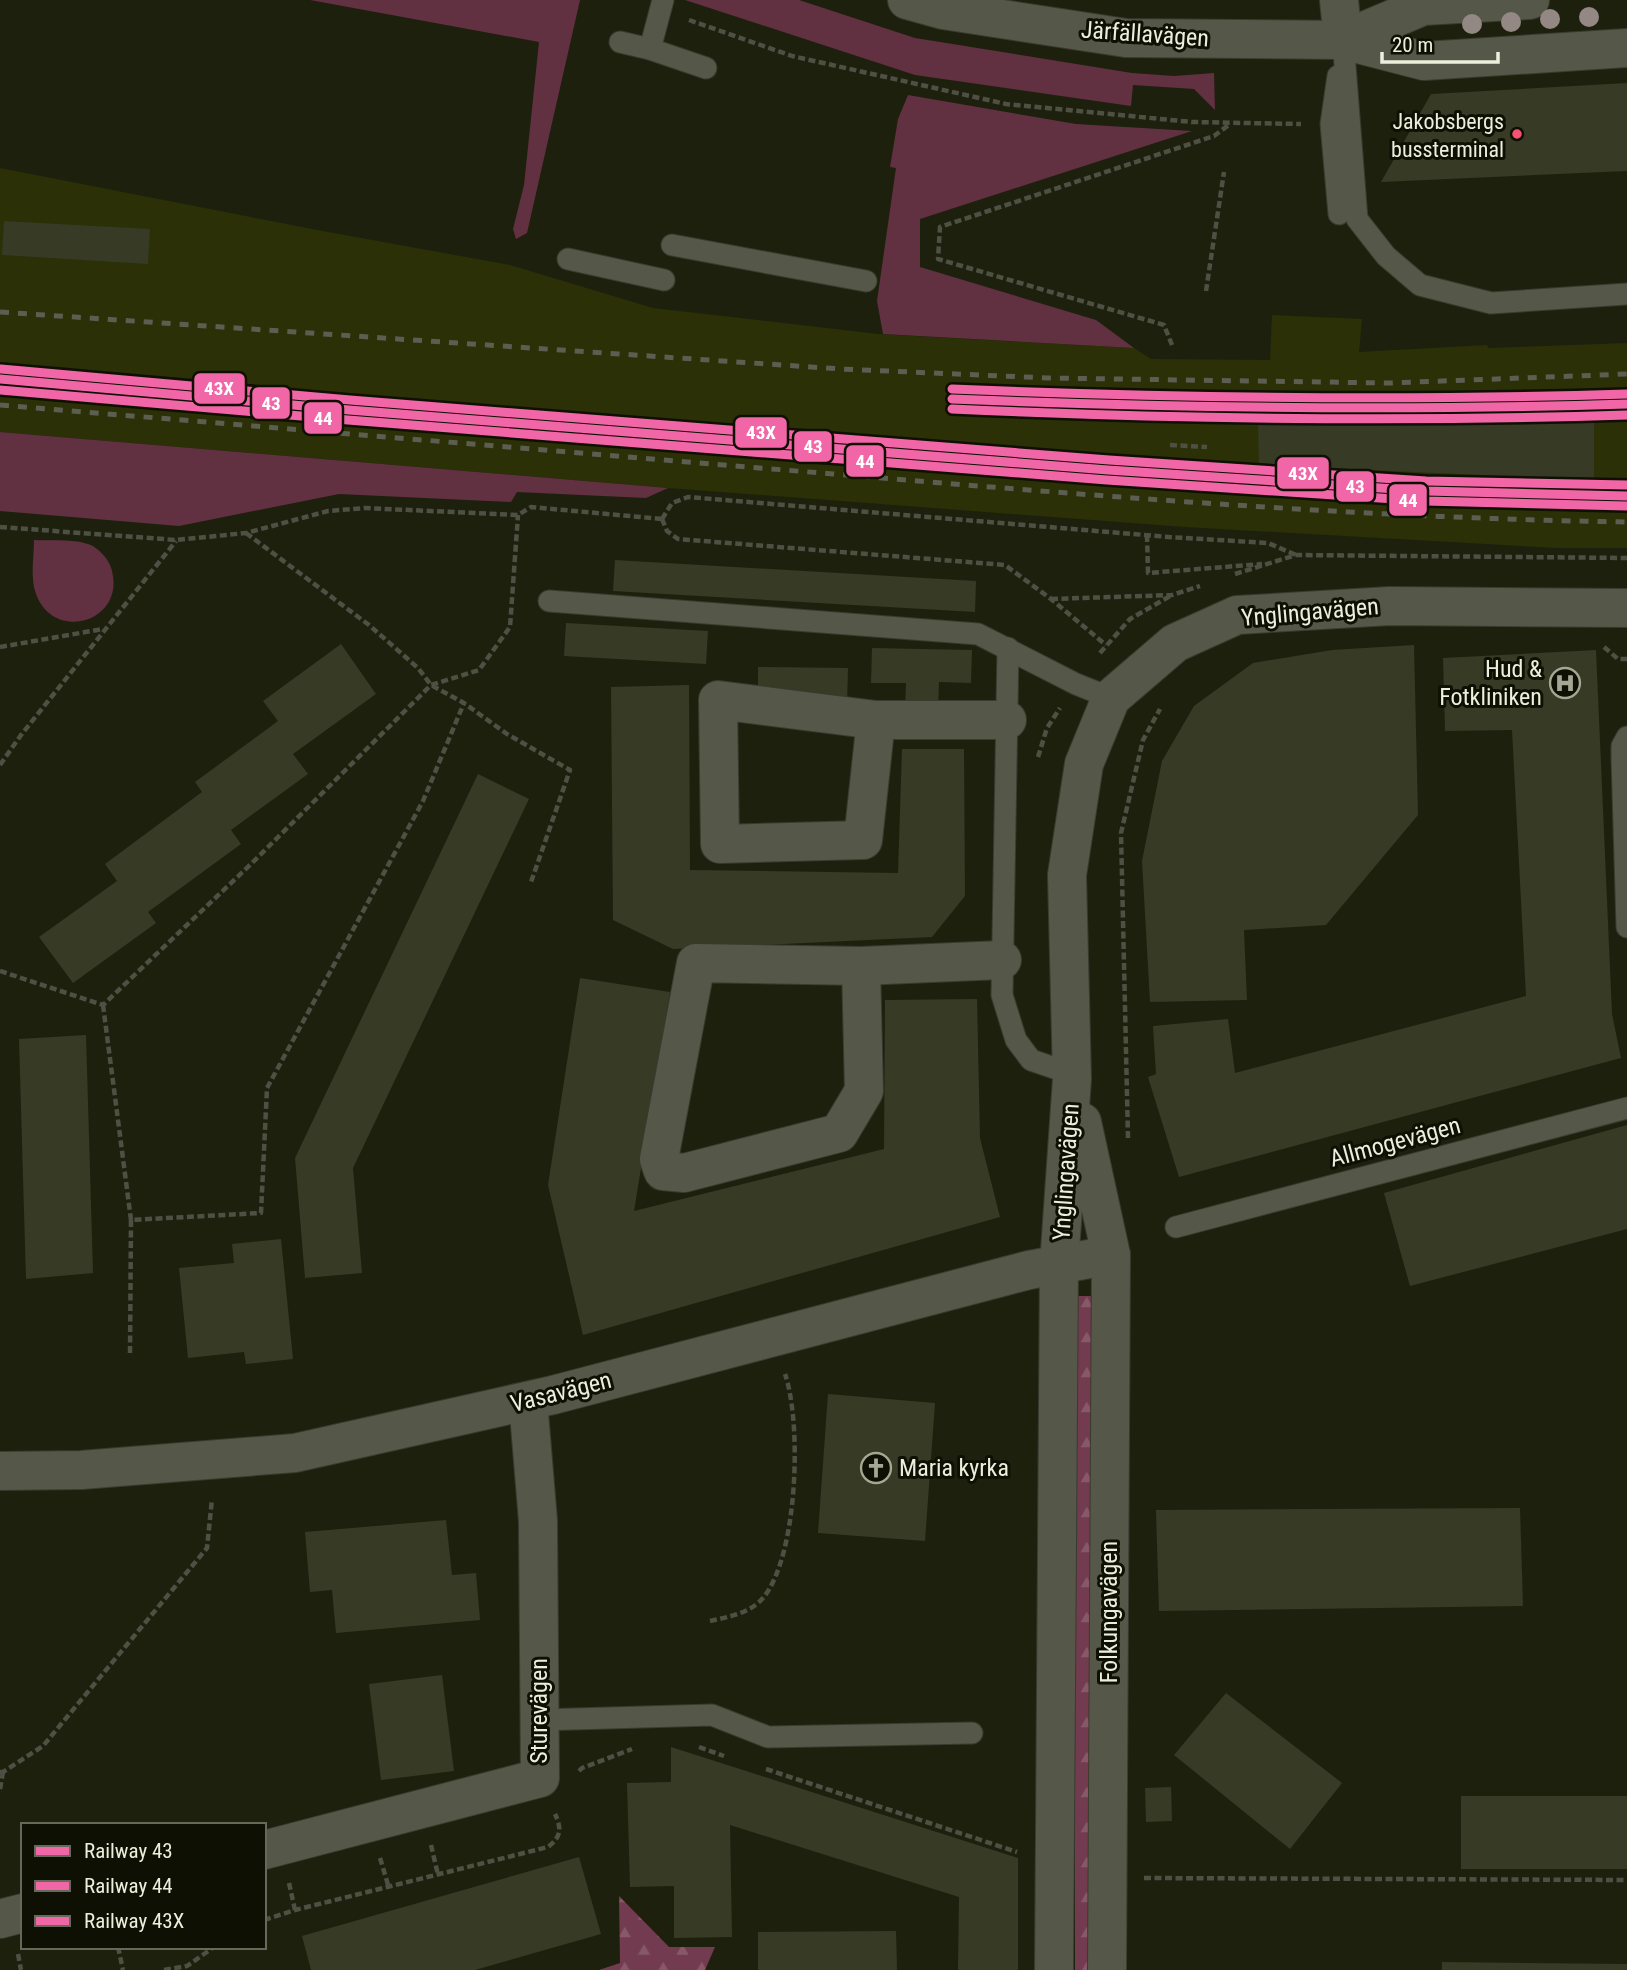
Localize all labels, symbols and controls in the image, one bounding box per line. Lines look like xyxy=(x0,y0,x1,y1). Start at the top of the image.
street label: Järfällavägen xyxy=(1080,16,1210,52)
scale bar xyxy=(1382,21,1498,65)
text: 20 m xyxy=(1392,33,1433,57)
place label: Jakobsbergs bussterminal xyxy=(1391,109,1504,162)
marker: Jakobsbergs bussterminal xyxy=(1510,127,1524,141)
line badge: 43X xyxy=(193,372,246,405)
text: 43X xyxy=(204,377,234,400)
line badge: 43 xyxy=(251,386,291,420)
text: 43 xyxy=(261,392,281,415)
line badge: 44 xyxy=(303,401,343,435)
text: 44 xyxy=(313,407,333,430)
line badge: 43X xyxy=(734,416,788,449)
text: 43X xyxy=(746,421,776,444)
line badge: 43 xyxy=(793,430,833,463)
text: 43 xyxy=(803,435,823,458)
line badge: 44 xyxy=(845,444,885,478)
text: 44 xyxy=(855,450,875,473)
line badge: 43X xyxy=(1276,456,1330,490)
text: 43X xyxy=(1288,462,1318,485)
line badge: 43 xyxy=(1335,470,1375,503)
text: 43 xyxy=(1345,475,1365,498)
line badge: 44 xyxy=(1388,483,1428,517)
text: 44 xyxy=(1398,489,1418,512)
street label: Ynglingavägen xyxy=(1240,592,1380,632)
place label: Hud & Fotkliniken xyxy=(1439,655,1542,711)
hospital icon: Hud & Fotkliniken xyxy=(1548,666,1582,700)
street label: Ynglingavägen xyxy=(1047,1102,1085,1242)
street label: Allmogevägen xyxy=(1327,1111,1463,1173)
street label: Vasavägen xyxy=(508,1366,614,1418)
church icon: Maria kyrka xyxy=(859,1451,893,1485)
place label: Maria kyrka xyxy=(899,1454,1009,1482)
street label: Folkungavägen xyxy=(1095,1541,1123,1683)
street label: Sturevägen xyxy=(525,1658,553,1764)
legend xyxy=(21,1823,266,1949)
text: Railway 43 xyxy=(84,1839,173,1863)
text: Railway 44 xyxy=(84,1874,173,1898)
text: Railway 43X xyxy=(84,1909,184,1933)

